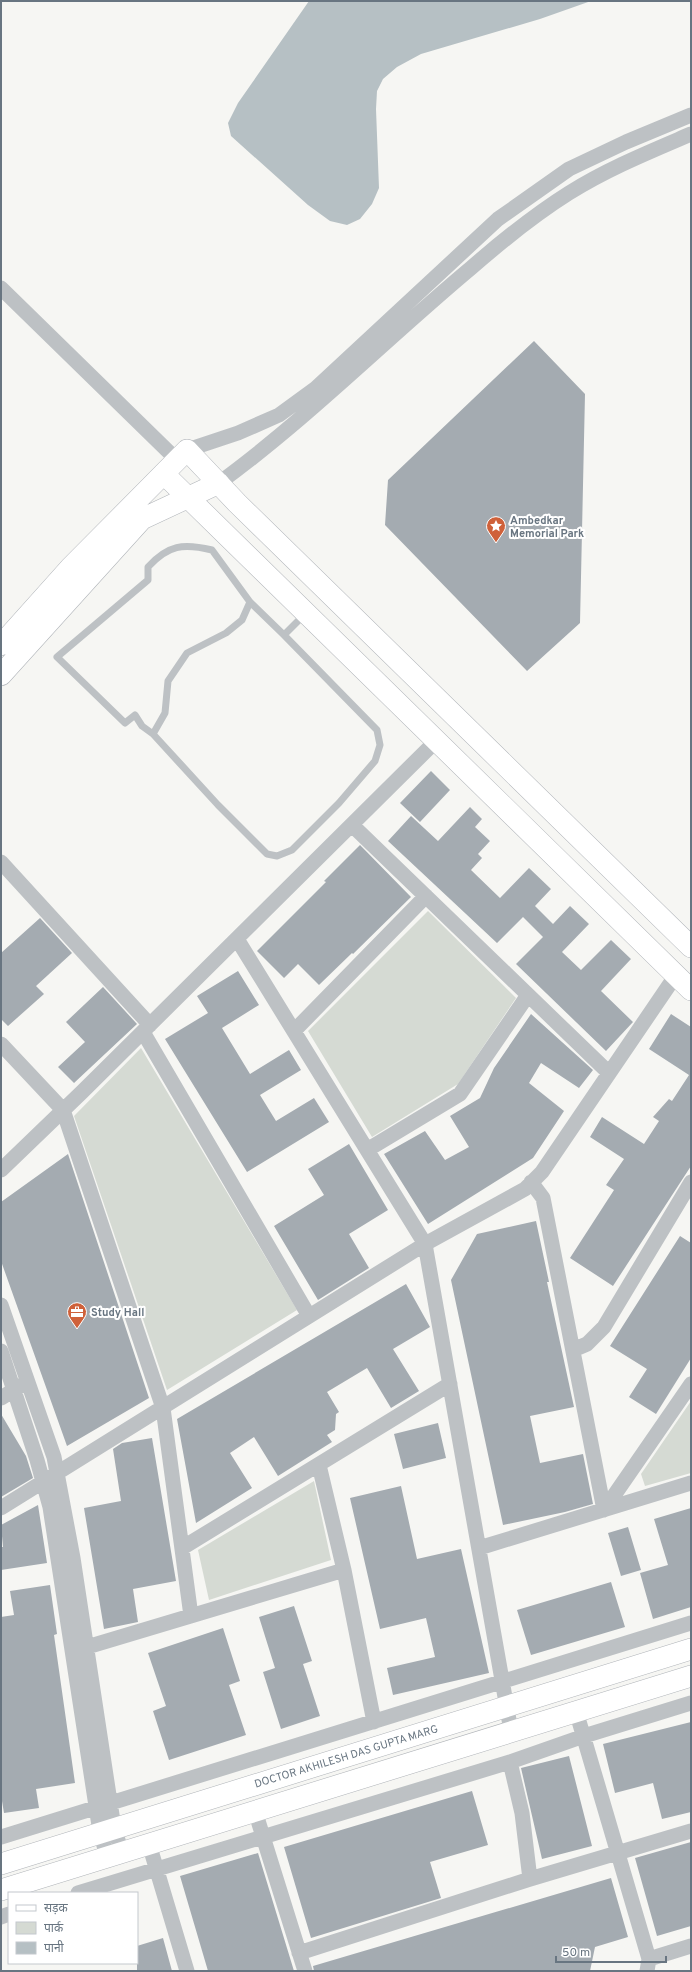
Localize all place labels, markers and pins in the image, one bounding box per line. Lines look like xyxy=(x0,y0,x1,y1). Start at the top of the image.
place label: Ambedkar Memorial Park xyxy=(510,514,584,541)
place icon: Ambedkar Memorial Park xyxy=(485,515,507,543)
office icon: Study Hall xyxy=(66,1301,88,1329)
place label: Study Hall xyxy=(91,1306,144,1320)

